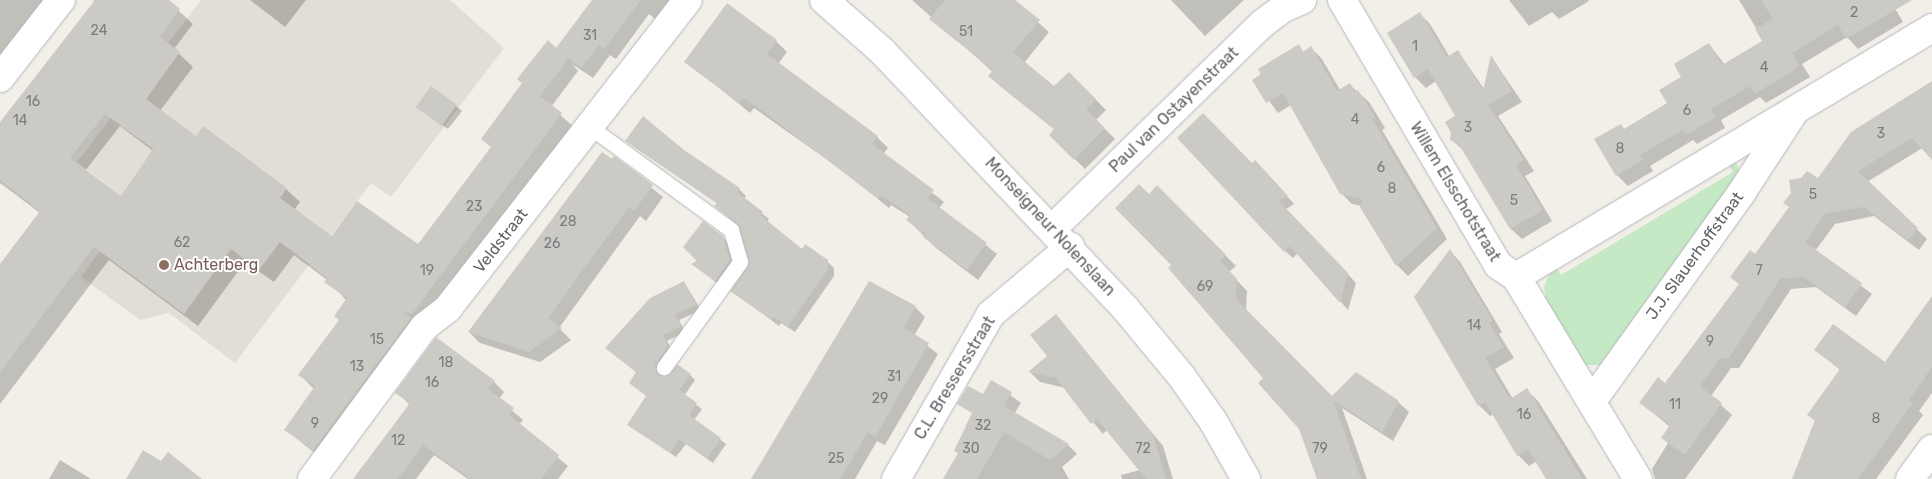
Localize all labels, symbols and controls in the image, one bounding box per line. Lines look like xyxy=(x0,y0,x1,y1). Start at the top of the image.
house number: 2 xyxy=(1850,5,1858,21)
house number: 24 xyxy=(91,23,107,39)
house number: 51 xyxy=(959,24,973,40)
house number: 31 xyxy=(583,28,597,44)
house number: 1 xyxy=(1412,39,1418,55)
street label: Paul van Ostayenstraat xyxy=(1105,43,1243,177)
house number: 4 xyxy=(1760,60,1768,76)
house number: 16 xyxy=(26,94,40,110)
house number: 6 xyxy=(1683,103,1691,119)
house number: 4 xyxy=(1351,112,1359,128)
house number: 14 xyxy=(13,113,27,129)
street label: Willem Elsschotstraat xyxy=(1406,119,1504,265)
house number: 3 xyxy=(1464,120,1472,136)
house number: 3 xyxy=(1877,126,1885,142)
house number: 8 xyxy=(1616,141,1624,157)
street label: Monseigneur Nolenslaan xyxy=(981,154,1119,300)
house number: 6 xyxy=(1377,160,1385,176)
house number: 8 xyxy=(1388,181,1396,197)
house number: 5 xyxy=(1809,187,1817,203)
street label: J.J. Slauerhoffstraat xyxy=(1642,188,1748,324)
house number: 5 xyxy=(1510,193,1518,209)
house number: 23 xyxy=(466,199,482,215)
street label: Veldstraat xyxy=(470,205,532,277)
house number: 28 xyxy=(559,214,577,230)
house number: 62 xyxy=(174,235,190,251)
house number: 26 xyxy=(544,236,560,252)
place label: Achterberg xyxy=(174,255,258,275)
marker: Achterberg xyxy=(158,259,170,271)
house number: 19 xyxy=(420,263,434,279)
house number: 7 xyxy=(1755,263,1763,279)
house number: 69 xyxy=(1197,279,1213,295)
street label: C.L. Bressersstraat xyxy=(911,313,999,443)
house number: 14 xyxy=(1467,318,1481,334)
house number: 15 xyxy=(370,332,384,348)
house number: 9 xyxy=(1706,334,1714,350)
house number: 18 xyxy=(439,355,453,371)
house number: 13 xyxy=(350,359,364,375)
house number: 31 xyxy=(887,369,901,385)
house number: 16 xyxy=(425,375,439,391)
house number: 29 xyxy=(872,391,888,407)
house number: 11 xyxy=(1669,397,1681,413)
house number: 16 xyxy=(1517,407,1531,423)
house number: 8 xyxy=(1872,411,1880,427)
house number: 9 xyxy=(311,416,319,432)
house number: 32 xyxy=(975,418,991,434)
house number: 12 xyxy=(391,433,405,449)
house number: 30 xyxy=(962,441,980,457)
house number: 72 xyxy=(1135,441,1151,457)
house number: 79 xyxy=(1312,441,1328,457)
house number: 25 xyxy=(828,451,844,467)

